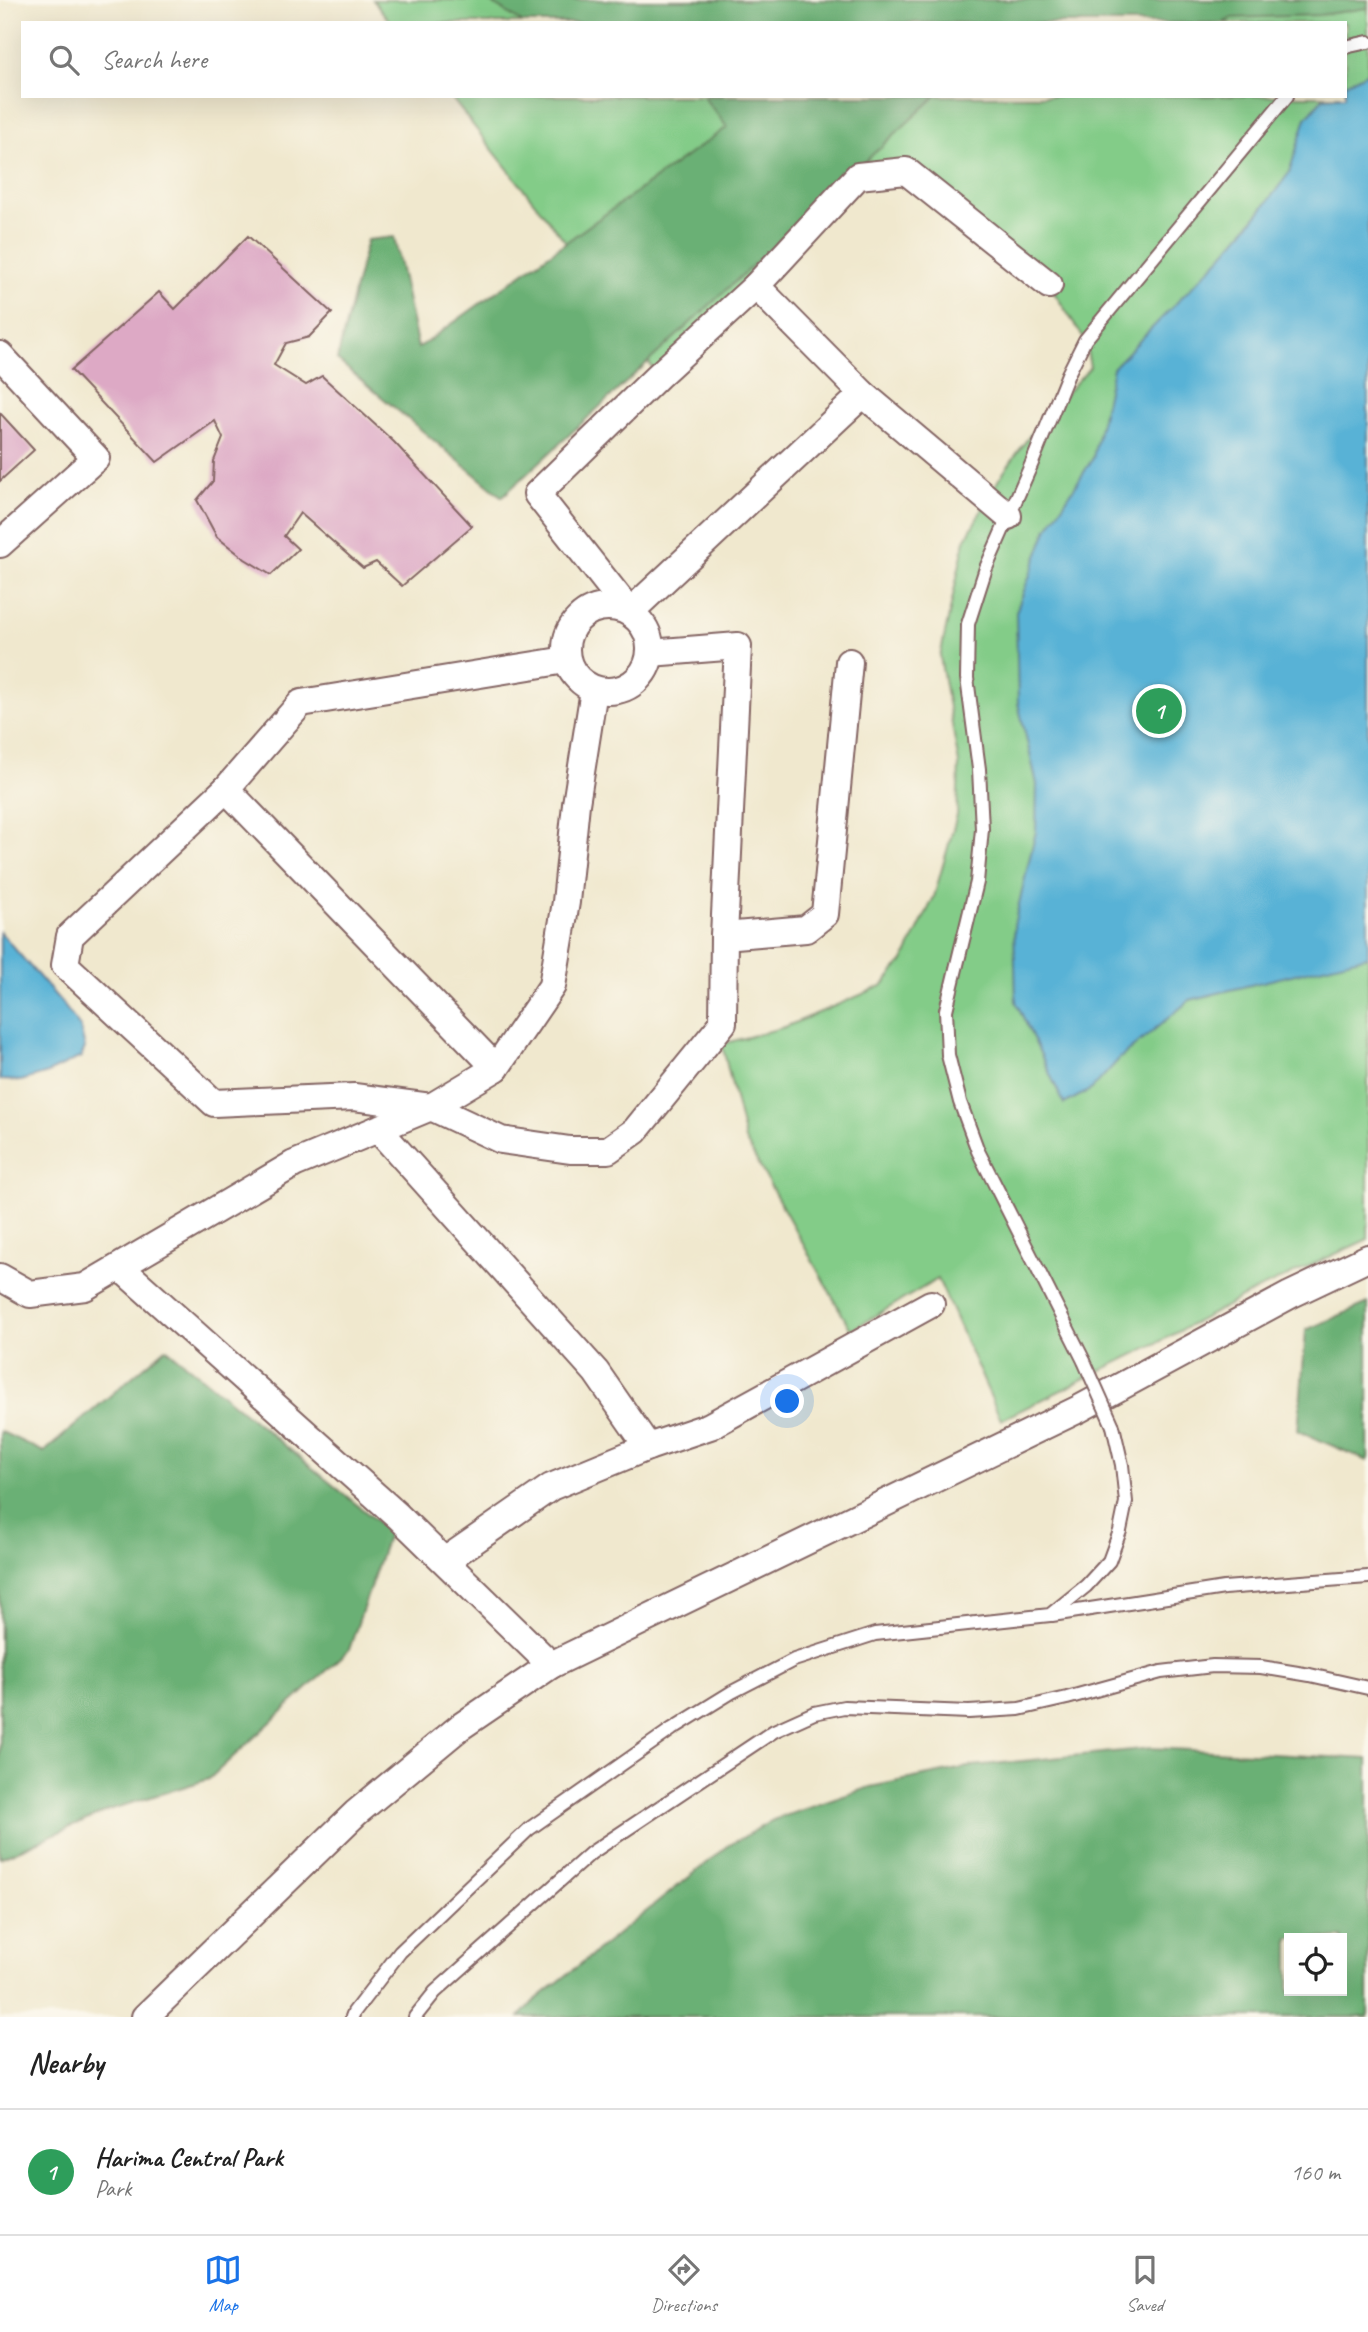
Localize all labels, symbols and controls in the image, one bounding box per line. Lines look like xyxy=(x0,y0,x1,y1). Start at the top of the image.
search box xyxy=(21,21,1347,98)
icon: search xyxy=(45,41,83,79)
text: Search here xyxy=(101,43,207,76)
pin: 1 xyxy=(1136,685,1182,737)
your location xyxy=(770,1384,804,1418)
map controls xyxy=(1284,1933,1347,1996)
button: locate xyxy=(1284,1933,1347,1996)
text: Nearby xyxy=(28,2044,104,2082)
text: Harima Central Park xyxy=(95,2141,283,2174)
text: 1 xyxy=(46,2158,56,2187)
text: 160 m xyxy=(1291,2158,1340,2187)
text: Park xyxy=(95,2174,131,2203)
tab: Map xyxy=(204,2251,242,2317)
tab: Directions xyxy=(651,2251,717,2317)
tab: Saved xyxy=(1126,2251,1164,2317)

